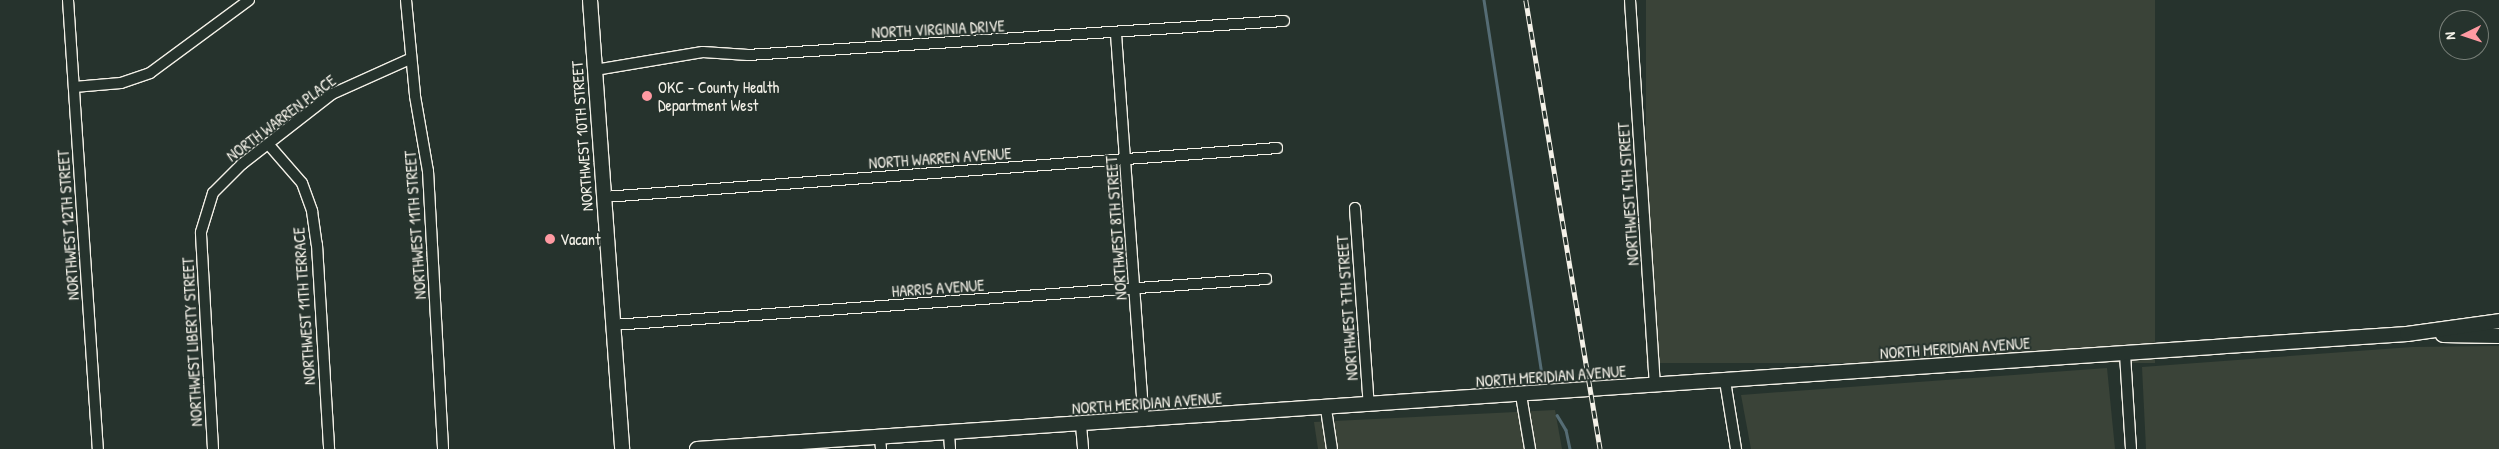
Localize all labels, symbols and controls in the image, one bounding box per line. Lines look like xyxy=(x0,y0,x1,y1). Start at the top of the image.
north arrow xyxy=(2439,10,2489,60)
street label: NORTH VIRGINIA DRIVE xyxy=(871,16,1005,42)
text: N xyxy=(2440,32,2459,40)
street label: NORTHWEST 10TH STREET xyxy=(567,60,597,212)
street label: NORTH WARREN PLACE xyxy=(222,71,340,165)
place label: OKC - County Health Department West xyxy=(658,77,779,115)
marker: OKC - County Health Department West xyxy=(640,89,654,103)
street label: NORTHWEST 4TH STREET xyxy=(1613,122,1643,266)
street label: NORTH WARREN AVENUE xyxy=(868,143,1012,173)
street label: NORTHWEST 12TH STREET xyxy=(53,149,83,301)
street label: NORTHWEST 11TH STREET xyxy=(400,150,430,300)
street label: NORTHWEST 8TH STREET xyxy=(1101,155,1131,301)
street label: NORTHWEST 11TH TERRACE xyxy=(289,226,319,386)
place label: Vacant xyxy=(560,229,600,249)
marker: Vacant xyxy=(544,233,556,245)
street label: NORTHWEST 7TH STREET xyxy=(1332,235,1362,381)
street label: NORTHWEST LIBERTY STREET xyxy=(178,257,206,427)
street label: HARRIS AVENUE xyxy=(891,275,985,301)
street label: NORTH MERIDIAN AVENUE xyxy=(1879,333,2031,363)
street label: NORTH MERIDIAN AVENUE xyxy=(1475,361,1627,391)
street label: NORTH MERIDIAN AVENUE xyxy=(1071,388,1223,418)

